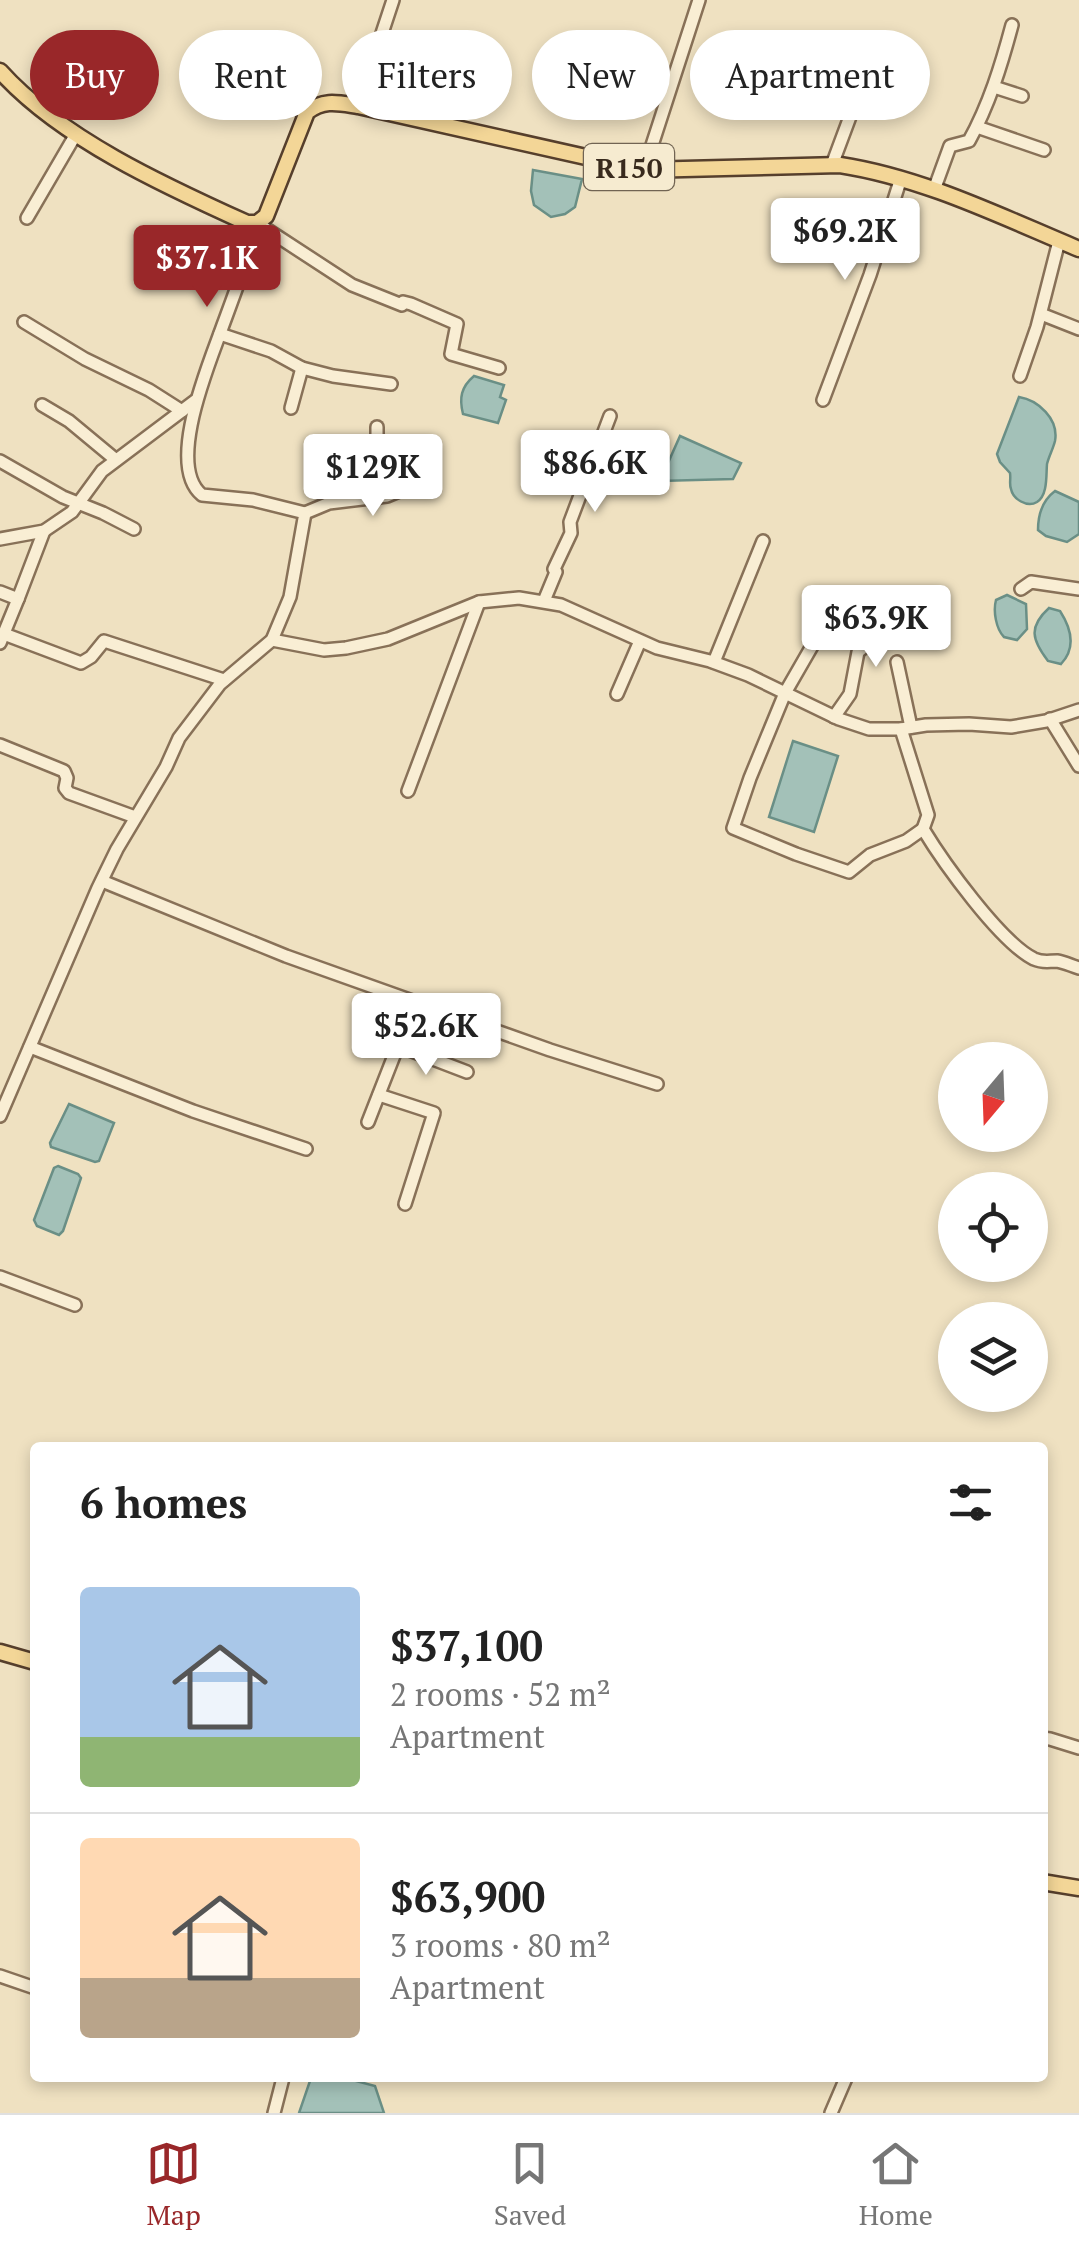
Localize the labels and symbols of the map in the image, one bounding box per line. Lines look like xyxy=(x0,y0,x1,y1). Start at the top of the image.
road number: R150 xyxy=(584,144,674,190)
pin: $69.2K xyxy=(764,198,926,283)
pin: $37.1K xyxy=(126,225,288,310)
pin: $86.6K xyxy=(514,430,676,515)
pin: $129K xyxy=(303,434,443,519)
pin: $63.9K xyxy=(795,585,957,670)
pin: $52.6K xyxy=(345,993,507,1078)
north arrow xyxy=(938,1042,1048,1152)

